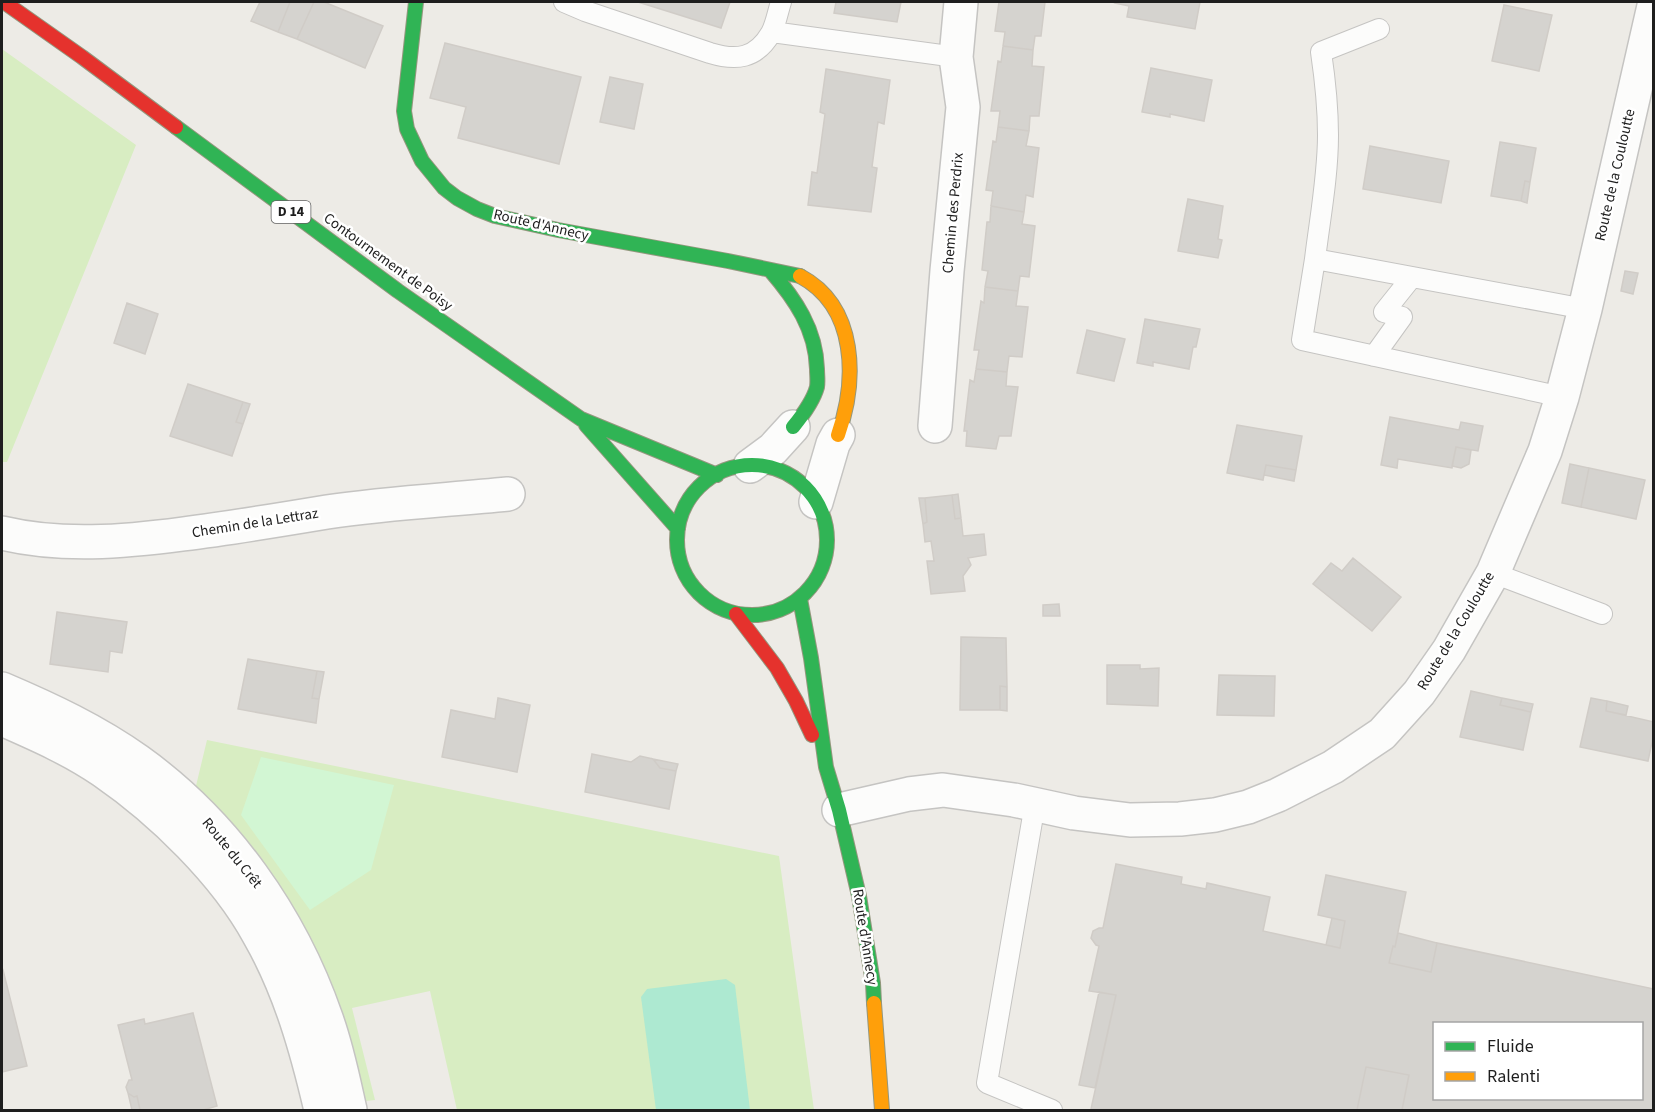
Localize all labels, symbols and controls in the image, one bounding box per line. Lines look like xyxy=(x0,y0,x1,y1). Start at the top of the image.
street label: Route de la Couloutte xyxy=(1590,107,1640,243)
street label: Chemin des Perdrix xyxy=(937,151,969,274)
road number: D 14 xyxy=(272,201,310,223)
street label: Route d'Annecy xyxy=(491,204,591,246)
street label: Contournement de Poisy xyxy=(319,208,457,316)
street label: Chemin de la Lettraz xyxy=(190,503,320,543)
street label: Route de la Couloutte xyxy=(1412,568,1500,694)
street label: Route du Crêt xyxy=(197,813,267,893)
street label: Route d'Annecy xyxy=(847,887,883,987)
legend xyxy=(1433,1022,1643,1100)
text: Fluide xyxy=(1487,1034,1534,1059)
text: Ralenti xyxy=(1487,1064,1540,1089)

